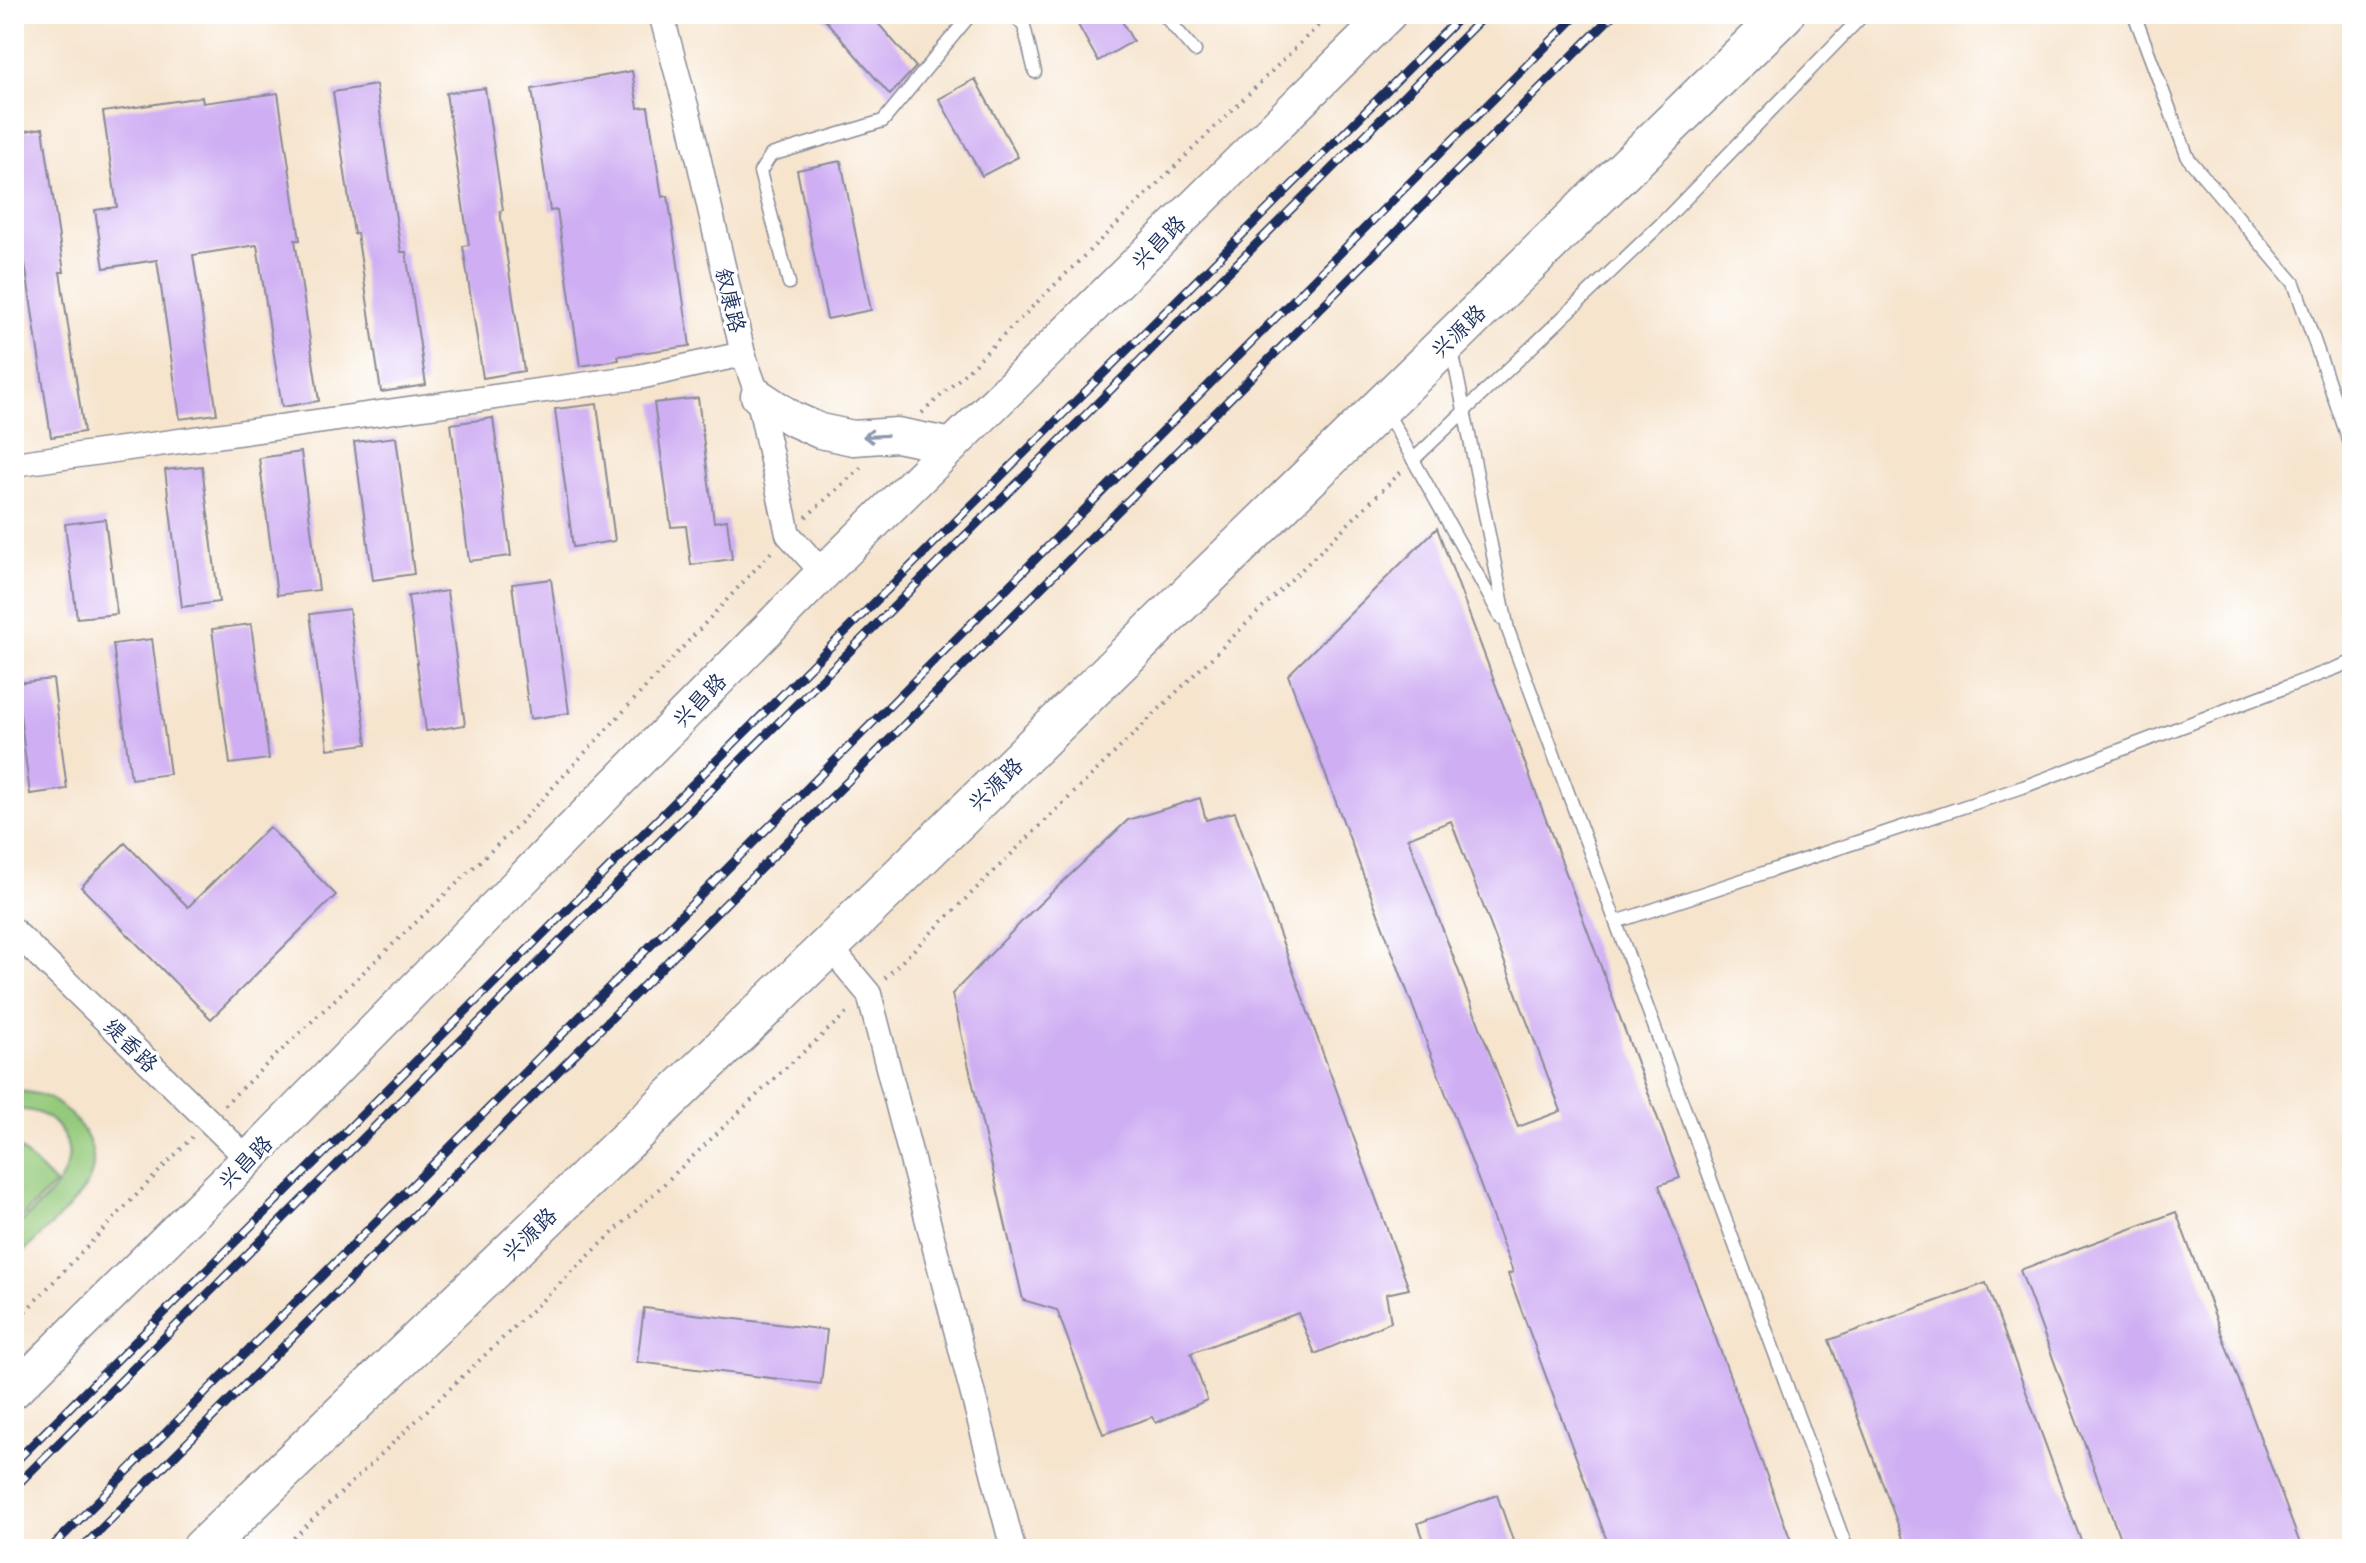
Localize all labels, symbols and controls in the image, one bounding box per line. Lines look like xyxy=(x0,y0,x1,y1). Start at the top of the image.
street label: 兴昌路 xyxy=(1124,208,1195,279)
street label: 叙康路 xyxy=(704,264,753,337)
street label: 兴源路 xyxy=(1424,297,1496,368)
one-way arrow xyxy=(862,429,889,444)
street label: 兴昌路 xyxy=(665,666,736,738)
street label: 兴源路 xyxy=(961,750,1033,821)
street label: 缇香路 xyxy=(93,1011,165,1082)
street label: 兴昌路 xyxy=(211,1128,282,1199)
street label: 兴源路 xyxy=(495,1200,567,1271)

